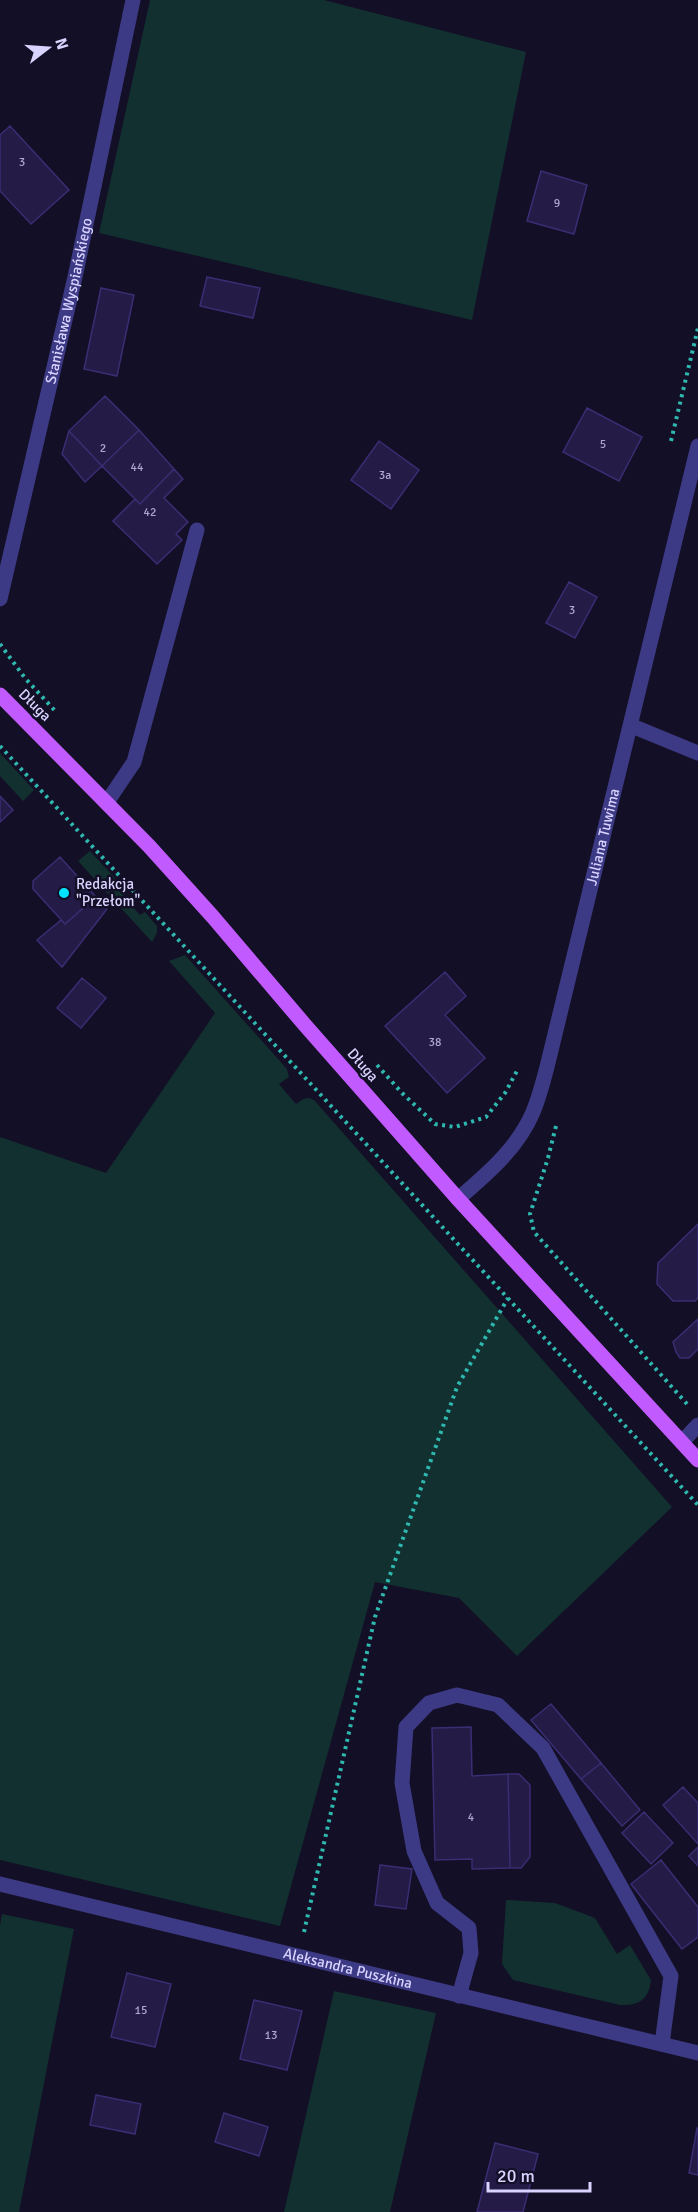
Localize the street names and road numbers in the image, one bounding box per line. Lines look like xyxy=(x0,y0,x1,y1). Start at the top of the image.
street label: Stanisława Wyspiańskiego xyxy=(41,216,96,386)
street label: Długa xyxy=(15,685,55,725)
street label: Juliana Tuwima xyxy=(583,787,623,887)
street label: Długa xyxy=(344,1045,382,1085)
street label: Aleksandra Puszkina xyxy=(282,1944,414,1993)

